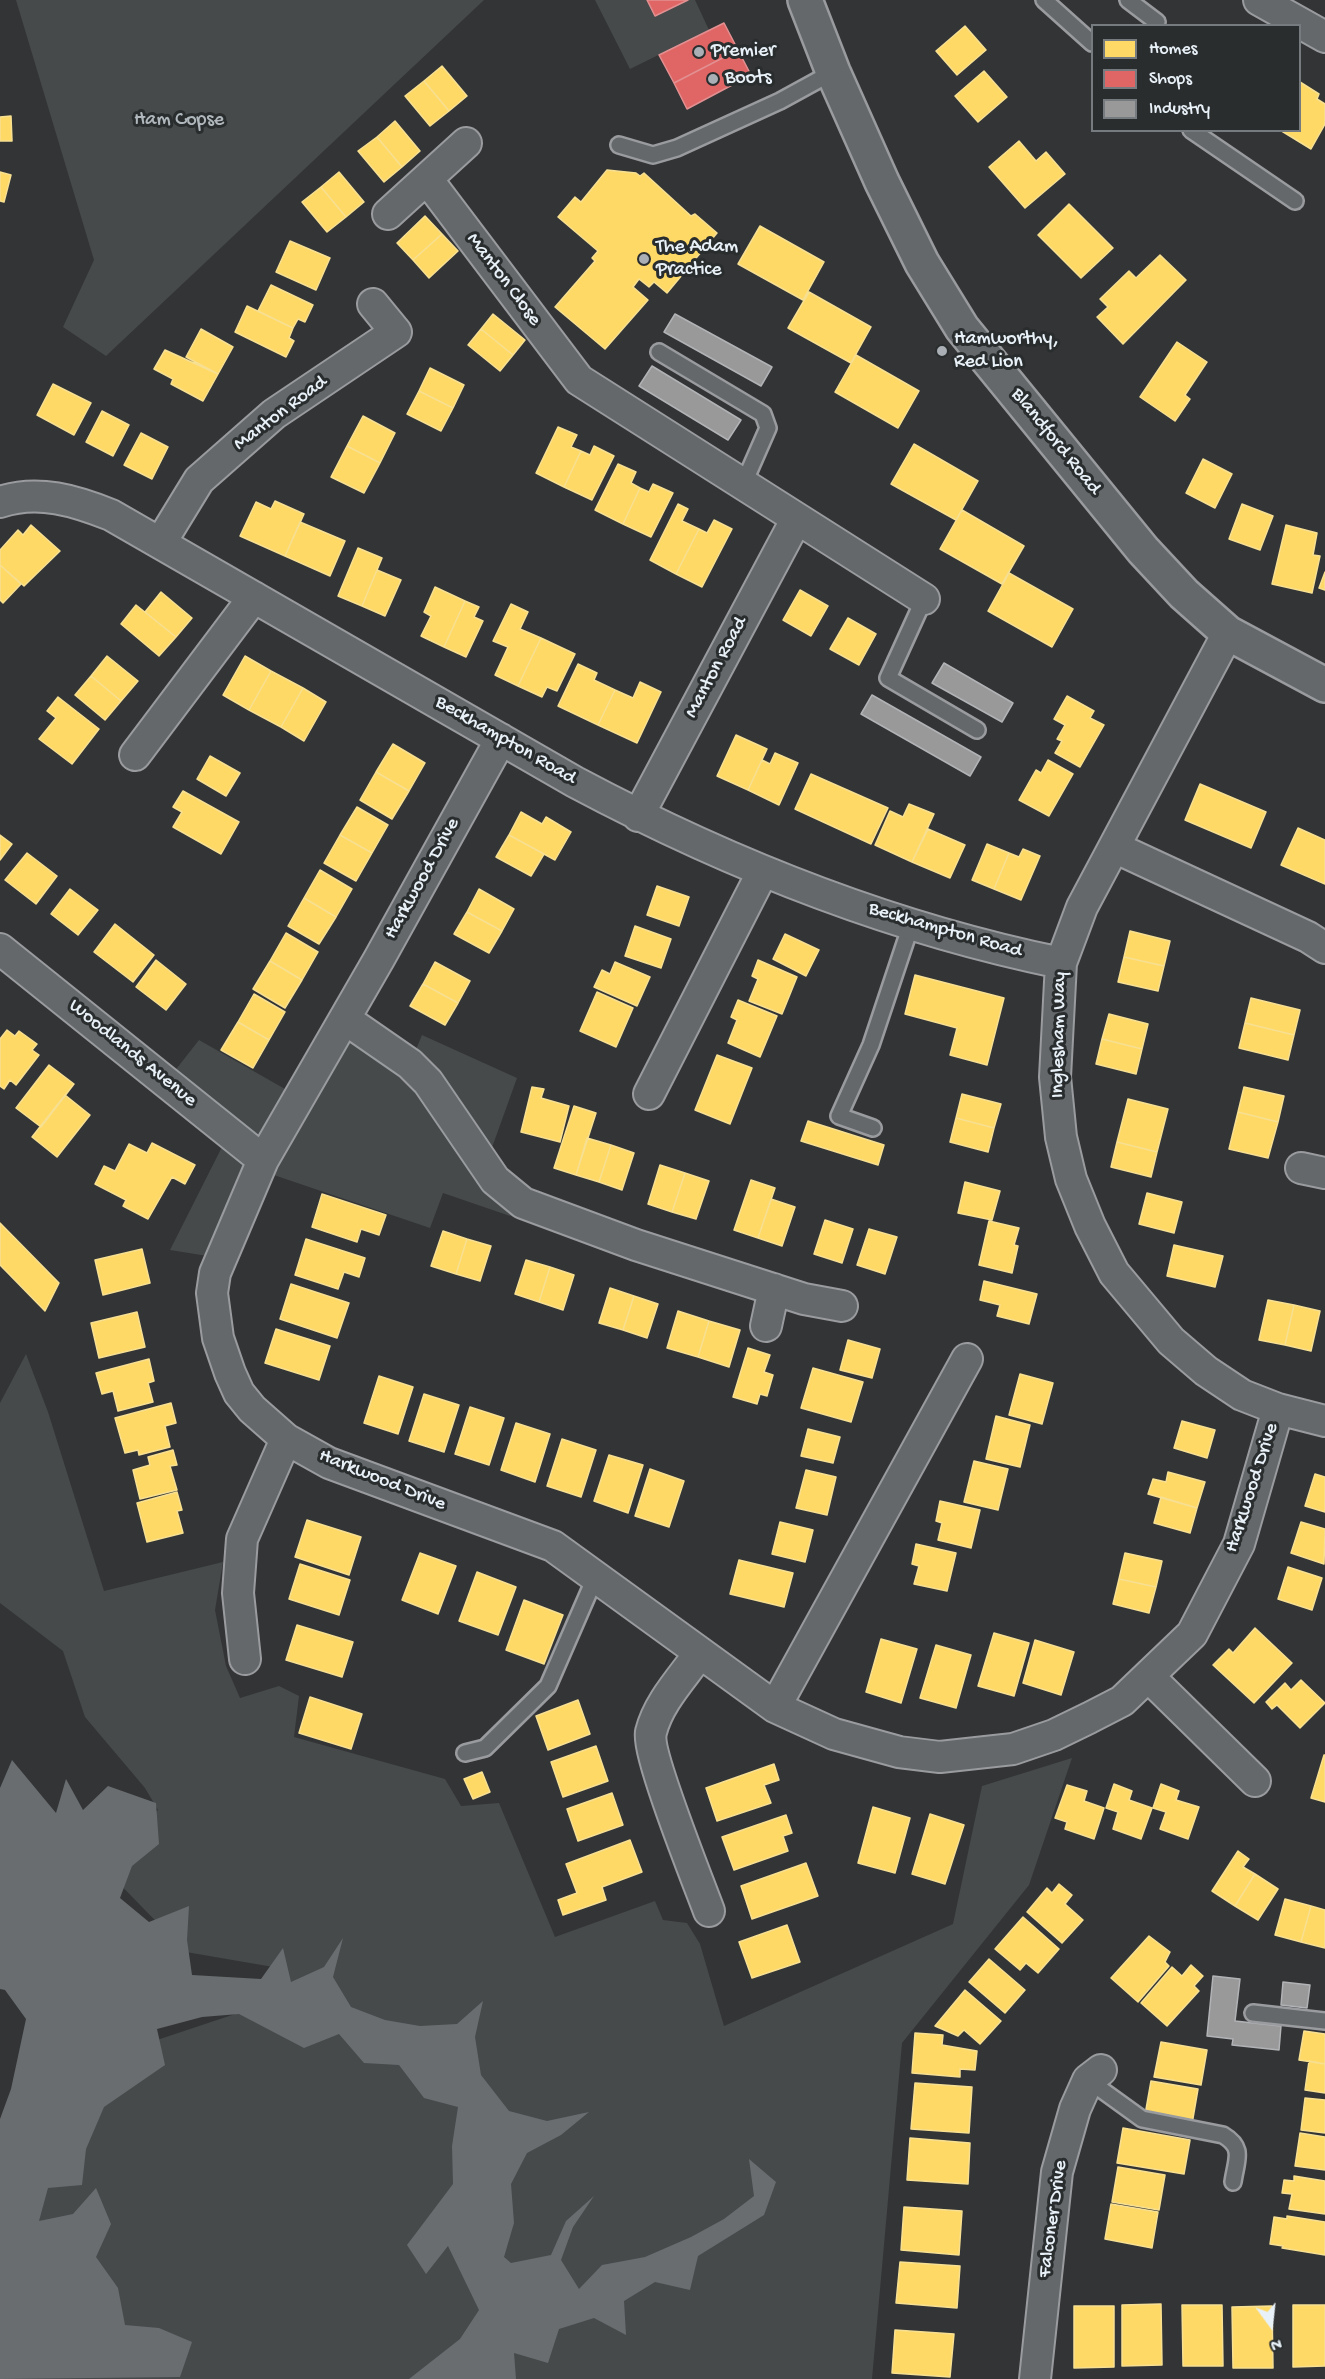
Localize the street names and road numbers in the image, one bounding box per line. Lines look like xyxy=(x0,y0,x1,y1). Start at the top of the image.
street label: Manton Close xyxy=(460,229,546,331)
street label: Manton Road xyxy=(229,371,333,457)
street label: Blandford Road xyxy=(1005,384,1105,500)
street label: Manton Road xyxy=(680,613,754,723)
street label: Beckhampton Road xyxy=(430,691,580,791)
street label: Harkwood Drive xyxy=(380,814,466,944)
street label: Beckhampton Road xyxy=(865,898,1025,964)
street label: Inglesham Way xyxy=(1047,972,1073,1098)
street label: Woodlands Avenue xyxy=(63,995,201,1113)
street label: Harkwood Drive xyxy=(1221,1420,1285,1556)
street label: Harkwood Drive xyxy=(315,1445,449,1517)
street label: Falconer Drive xyxy=(1034,2159,1074,2279)

